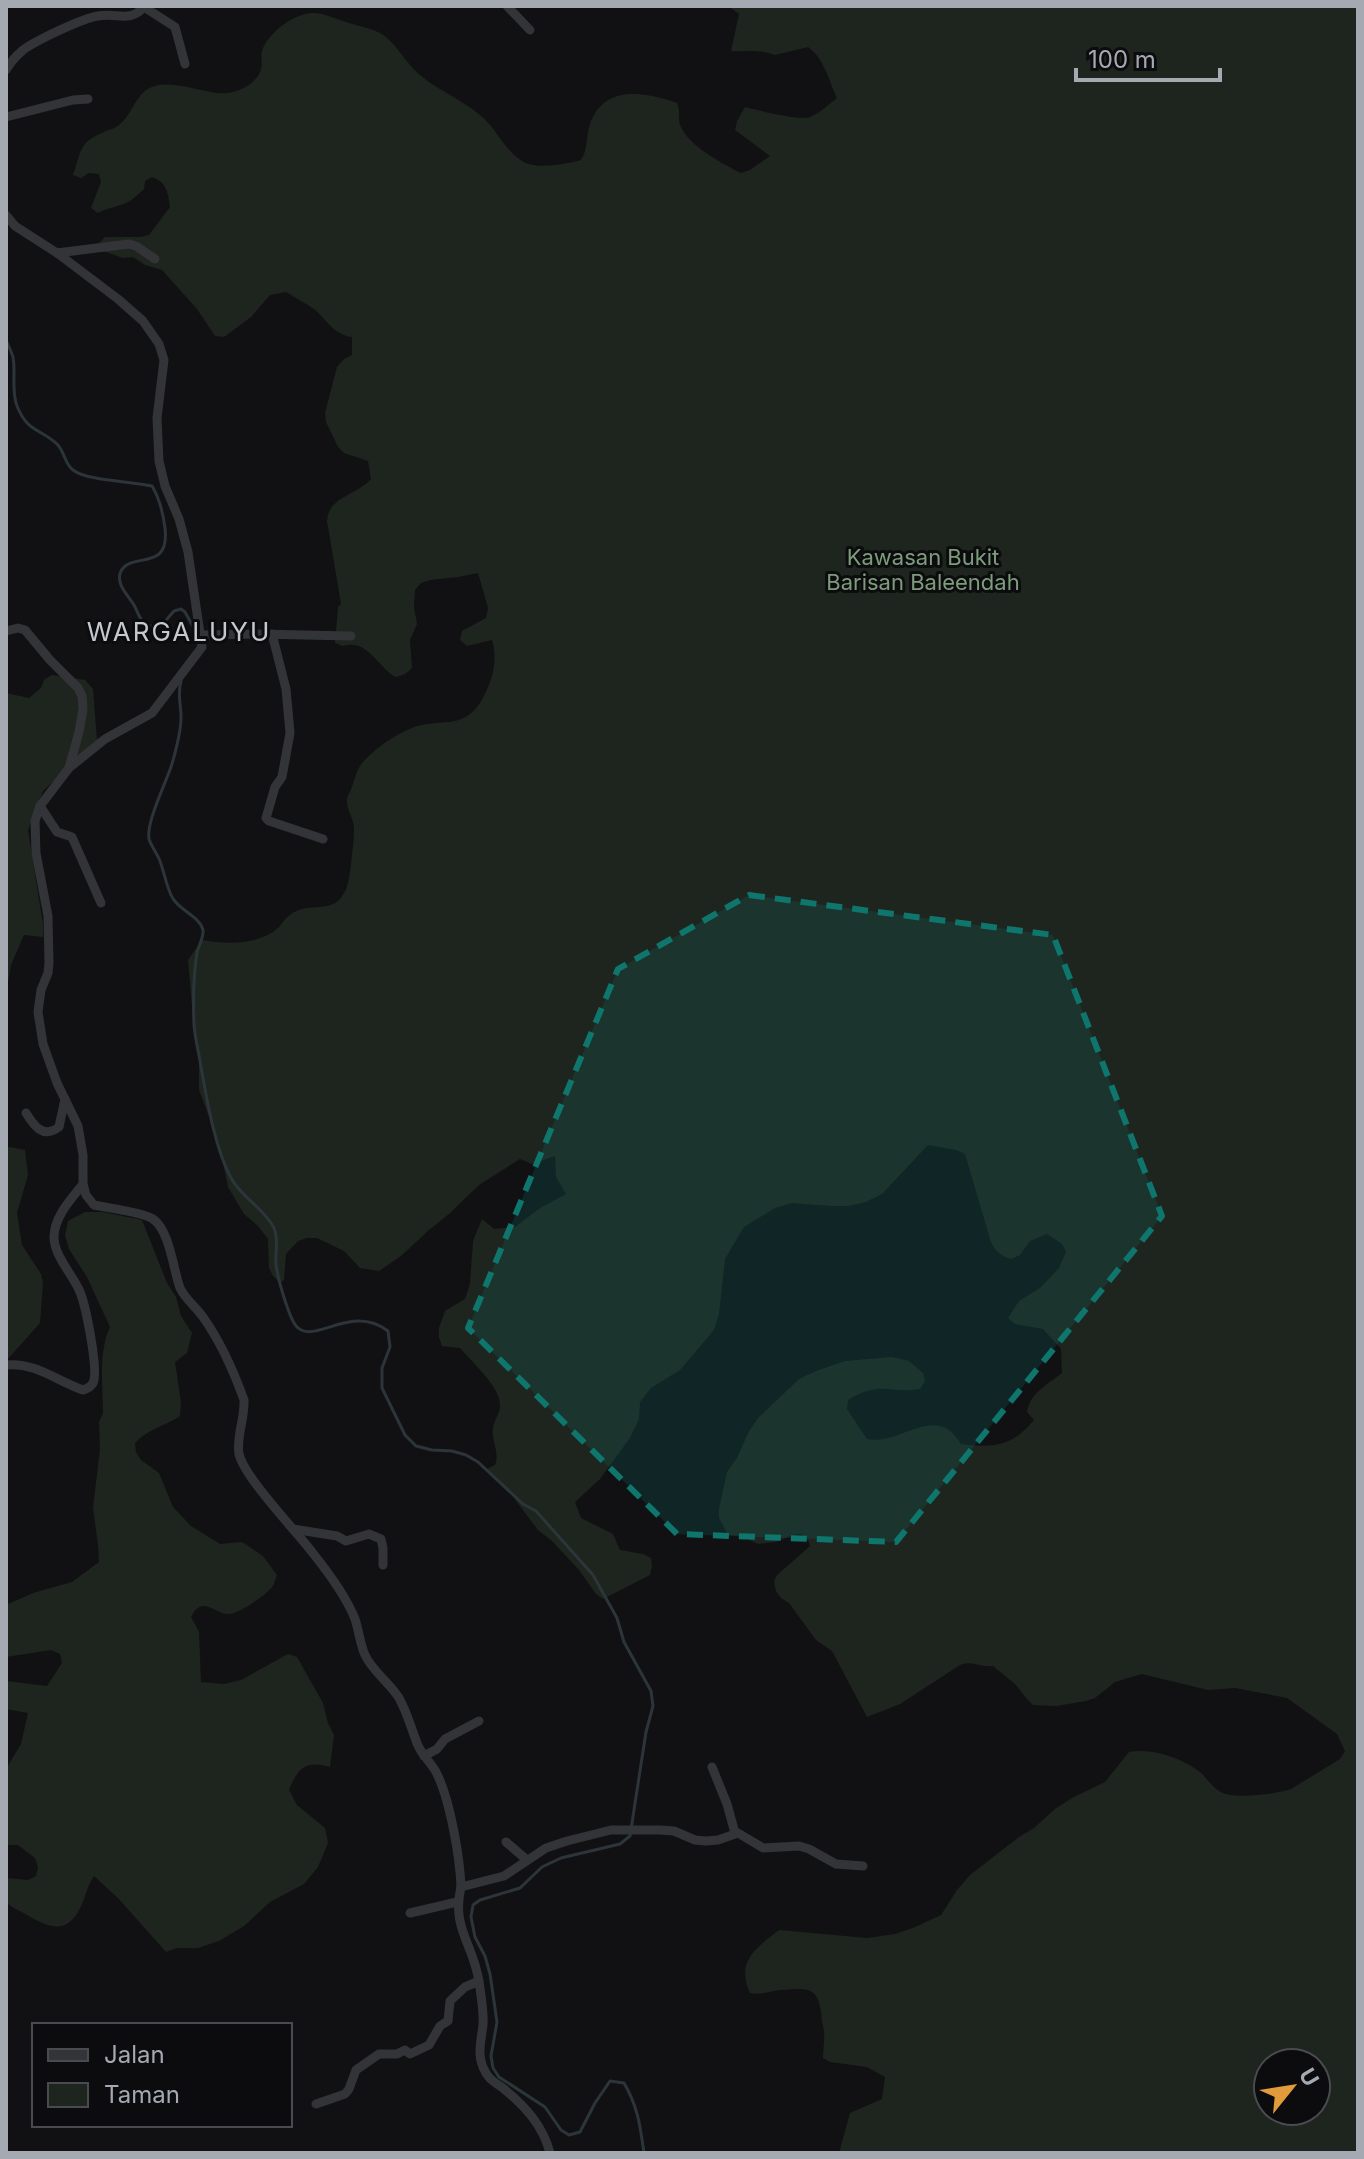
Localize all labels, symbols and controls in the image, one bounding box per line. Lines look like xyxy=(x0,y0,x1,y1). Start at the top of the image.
scale bar xyxy=(1076,32,1220,82)
text: 100 m xyxy=(1088,45,1156,74)
park label: Kawasan Bukit Barisan Baleendah xyxy=(826,544,1020,595)
district label: WARGALUYU xyxy=(87,616,271,647)
legend xyxy=(32,2023,292,2127)
text: Jalan xyxy=(104,2040,165,2069)
north arrow xyxy=(1252,2047,1332,2127)
text: U xyxy=(1294,2064,1325,2090)
text: Taman xyxy=(104,2080,180,2109)

